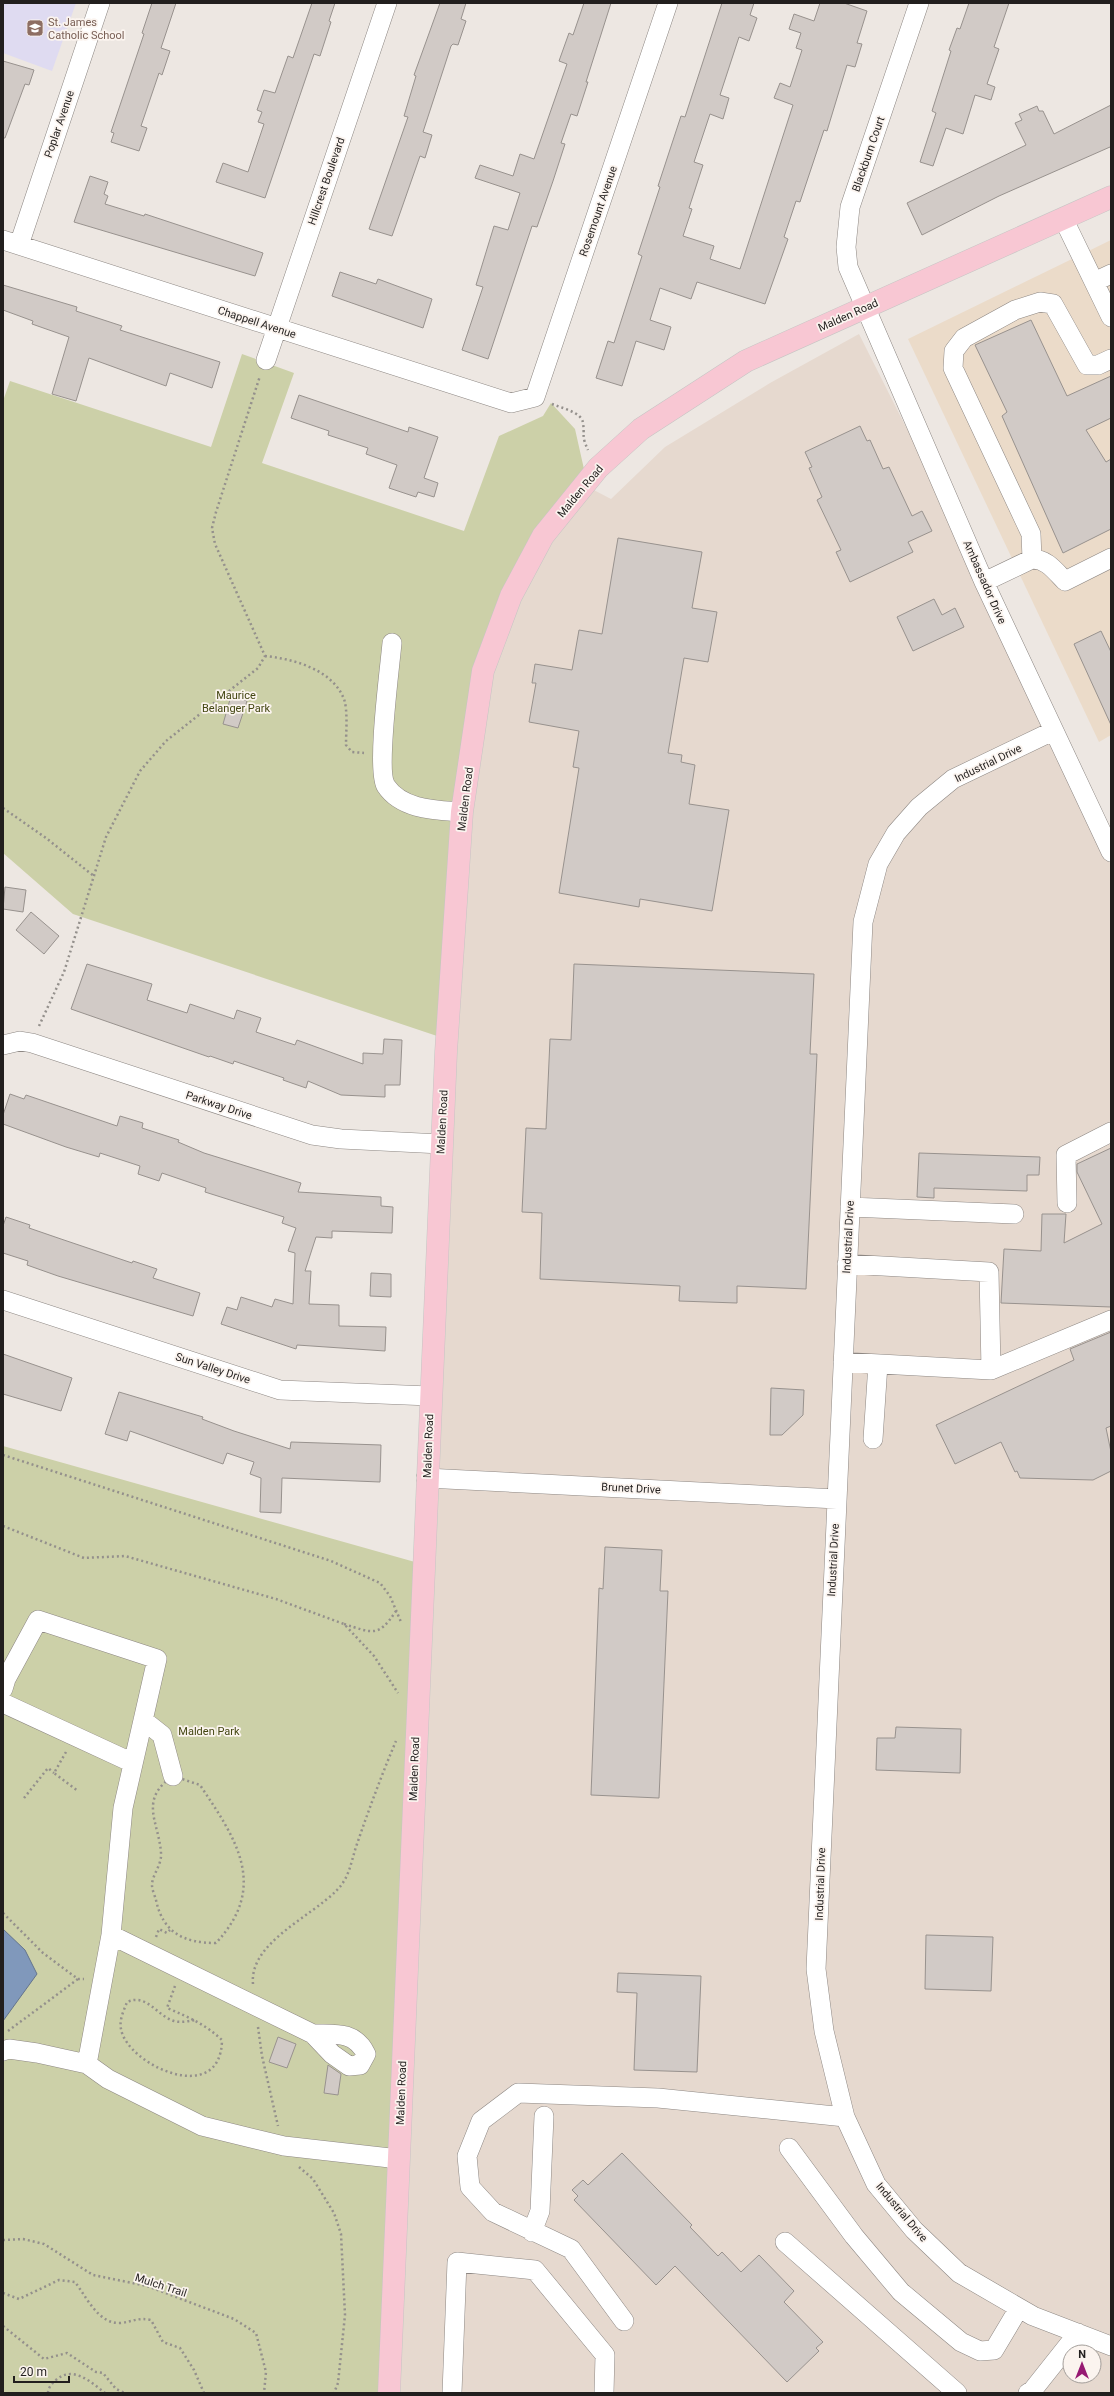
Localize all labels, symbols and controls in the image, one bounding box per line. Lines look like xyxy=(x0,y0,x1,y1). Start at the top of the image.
place label: St. James Catholic School xyxy=(48,16,124,42)
school or university icon: St. James Catholic School xyxy=(25,18,45,38)
street label: Poplar Avenue xyxy=(42,89,77,160)
street label: Blackburn Court xyxy=(850,114,888,193)
street label: Hillcrest Boulevard xyxy=(305,136,348,227)
street label: Rosemount Avenue xyxy=(577,164,620,258)
street label: Malden Road xyxy=(816,296,880,334)
street label: Chappell Avenue xyxy=(216,304,298,341)
street label: Malden Road xyxy=(555,462,606,520)
street label: Ambassador Drive xyxy=(960,538,1009,626)
park label: Maurice Belanger Park xyxy=(202,689,270,715)
street label: Industrial Drive xyxy=(953,742,1024,785)
street label: Malden Road xyxy=(455,766,476,832)
street label: Parkway Drive xyxy=(184,1089,254,1122)
street label: Malden Road xyxy=(434,1090,451,1154)
street label: Industrial Drive xyxy=(840,1200,857,1274)
street label: Sun Valley Drive xyxy=(174,1350,252,1387)
street label: Malden Road xyxy=(421,1414,436,1478)
street label: Brunet Drive xyxy=(601,1480,661,1497)
street label: Industrial Drive xyxy=(825,1523,842,1597)
park label: Malden Park xyxy=(178,1725,240,1738)
street label: Malden Road xyxy=(407,1737,422,1801)
street label: Industrial Drive xyxy=(813,1847,828,1921)
street label: Malden Road xyxy=(394,2061,409,2125)
street label: Industrial Drive xyxy=(873,2180,930,2245)
street label: Mulch Trail xyxy=(133,2271,188,2300)
north arrow xyxy=(1062,2344,1102,2384)
text: N xyxy=(1078,2348,1086,2361)
scale bar xyxy=(14,2358,69,2384)
text: 20 m xyxy=(20,2365,47,2379)

